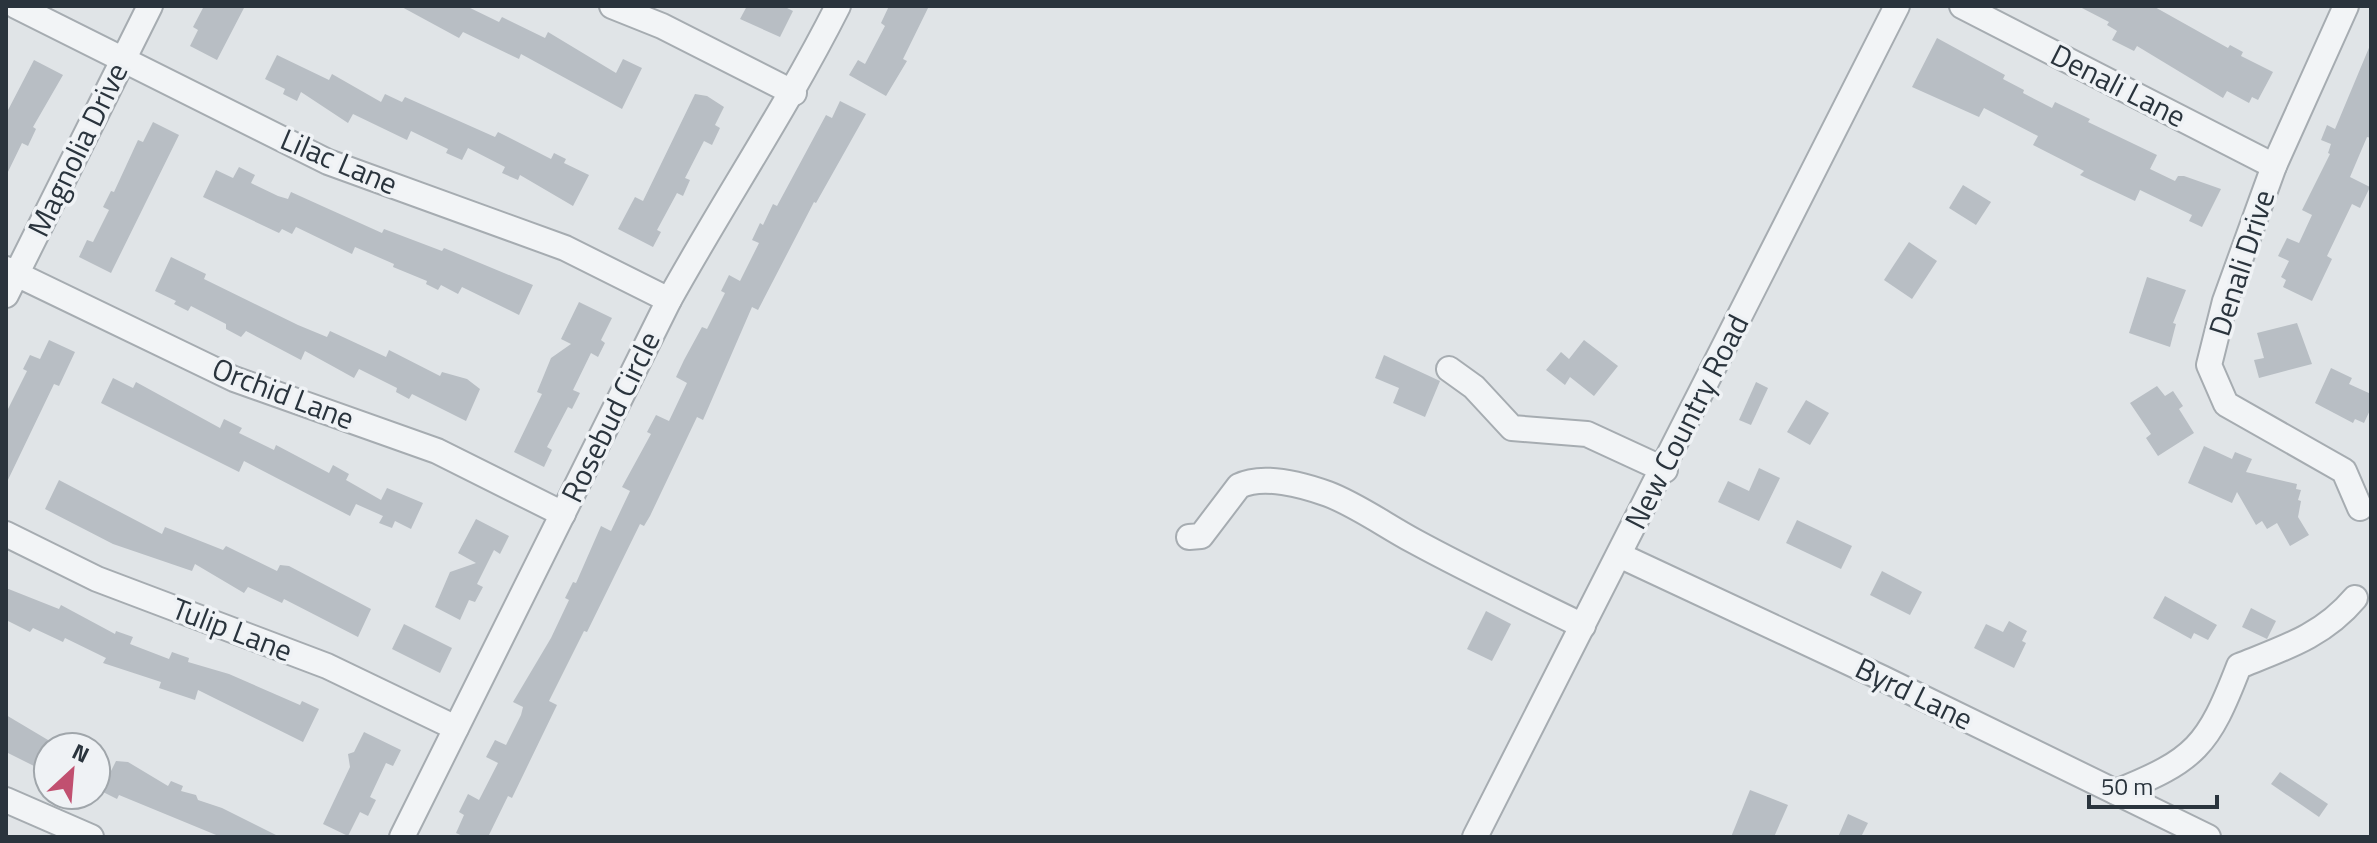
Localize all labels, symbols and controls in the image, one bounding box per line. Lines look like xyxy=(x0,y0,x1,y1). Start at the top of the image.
street label: Denali Lane xyxy=(2043,31,2194,139)
street label: Magnolia Drive xyxy=(15,55,139,244)
street label: Lilac Lane xyxy=(274,116,405,206)
street label: Denali Drive xyxy=(2196,184,2286,342)
street label: New Country Road xyxy=(1612,306,1760,537)
street label: Rosebud Circle xyxy=(549,323,671,510)
street label: Orchid Lane xyxy=(206,345,361,441)
street label: Tulip Lane xyxy=(165,585,299,673)
street label: Byrd Lane xyxy=(1848,645,1981,741)
north arrow xyxy=(32,731,112,811)
text: N xyxy=(66,734,95,772)
scale bar xyxy=(2089,759,2217,809)
text: 50 m xyxy=(2101,768,2153,804)

